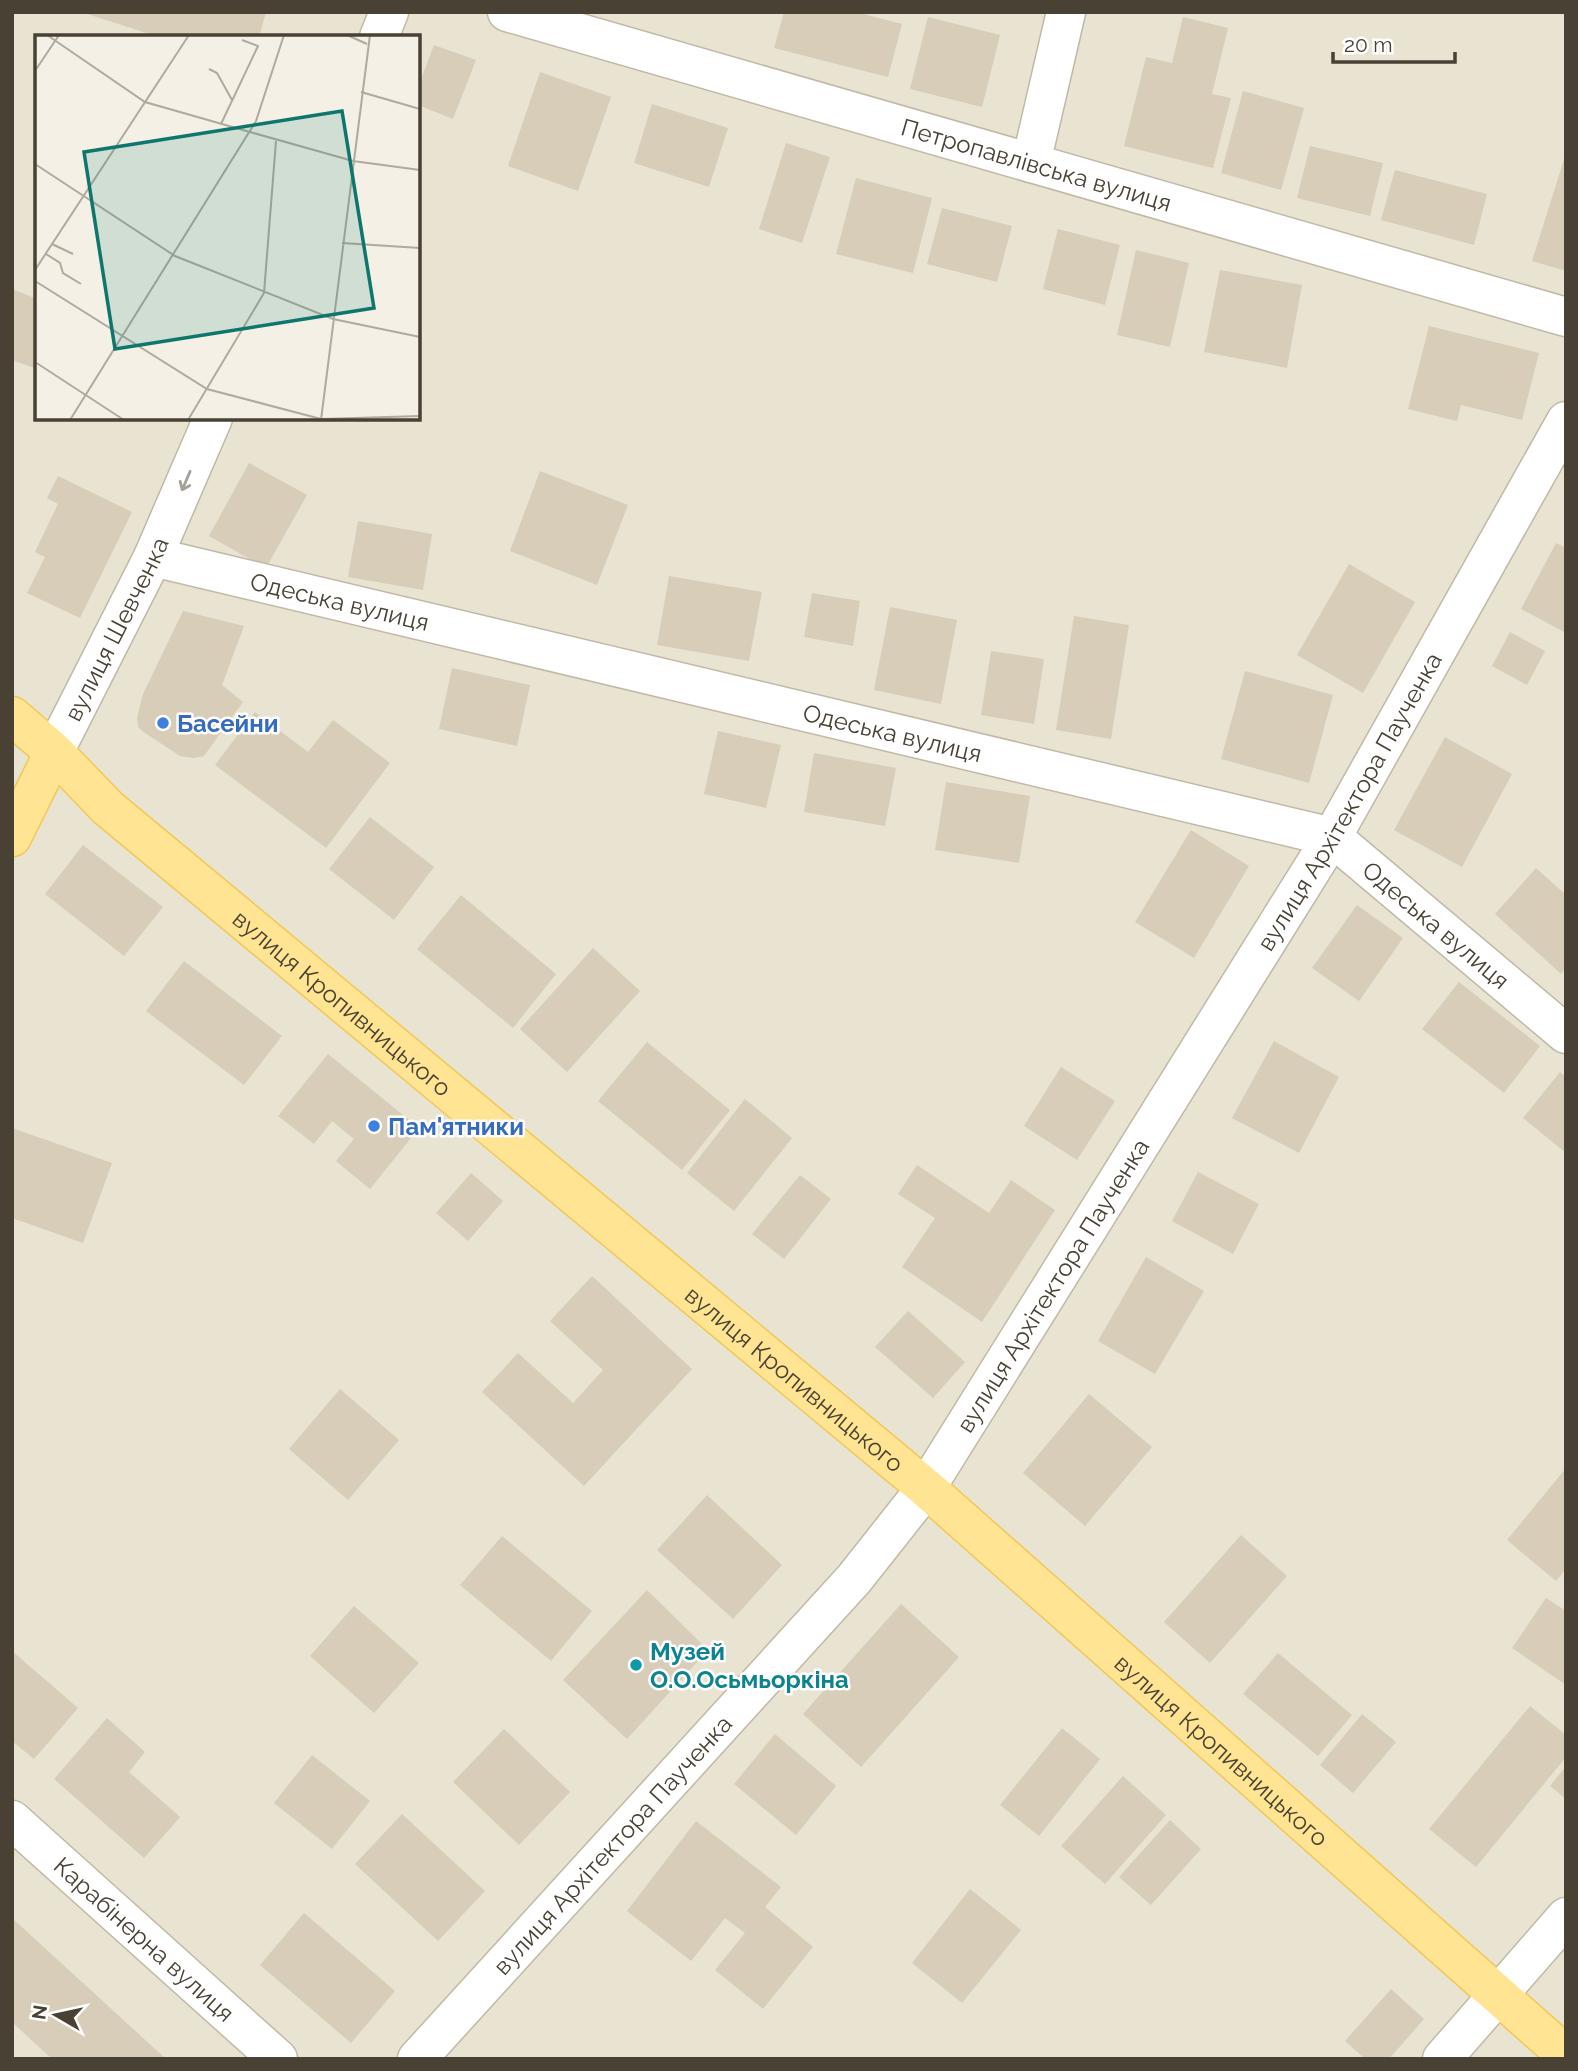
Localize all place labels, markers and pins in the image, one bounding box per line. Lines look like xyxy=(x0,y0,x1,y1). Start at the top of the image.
place label: Басейни xyxy=(177,709,279,738)
marker: Басейни xyxy=(155,715,171,731)
place label: Пам'ятники xyxy=(388,1112,524,1141)
marker: Пам'ятники xyxy=(366,1118,382,1134)
place label: Музей О.О.Осьмьоркіна xyxy=(650,1637,849,1694)
marker: Музей О.О.Осьмьоркіна xyxy=(628,1657,644,1673)

